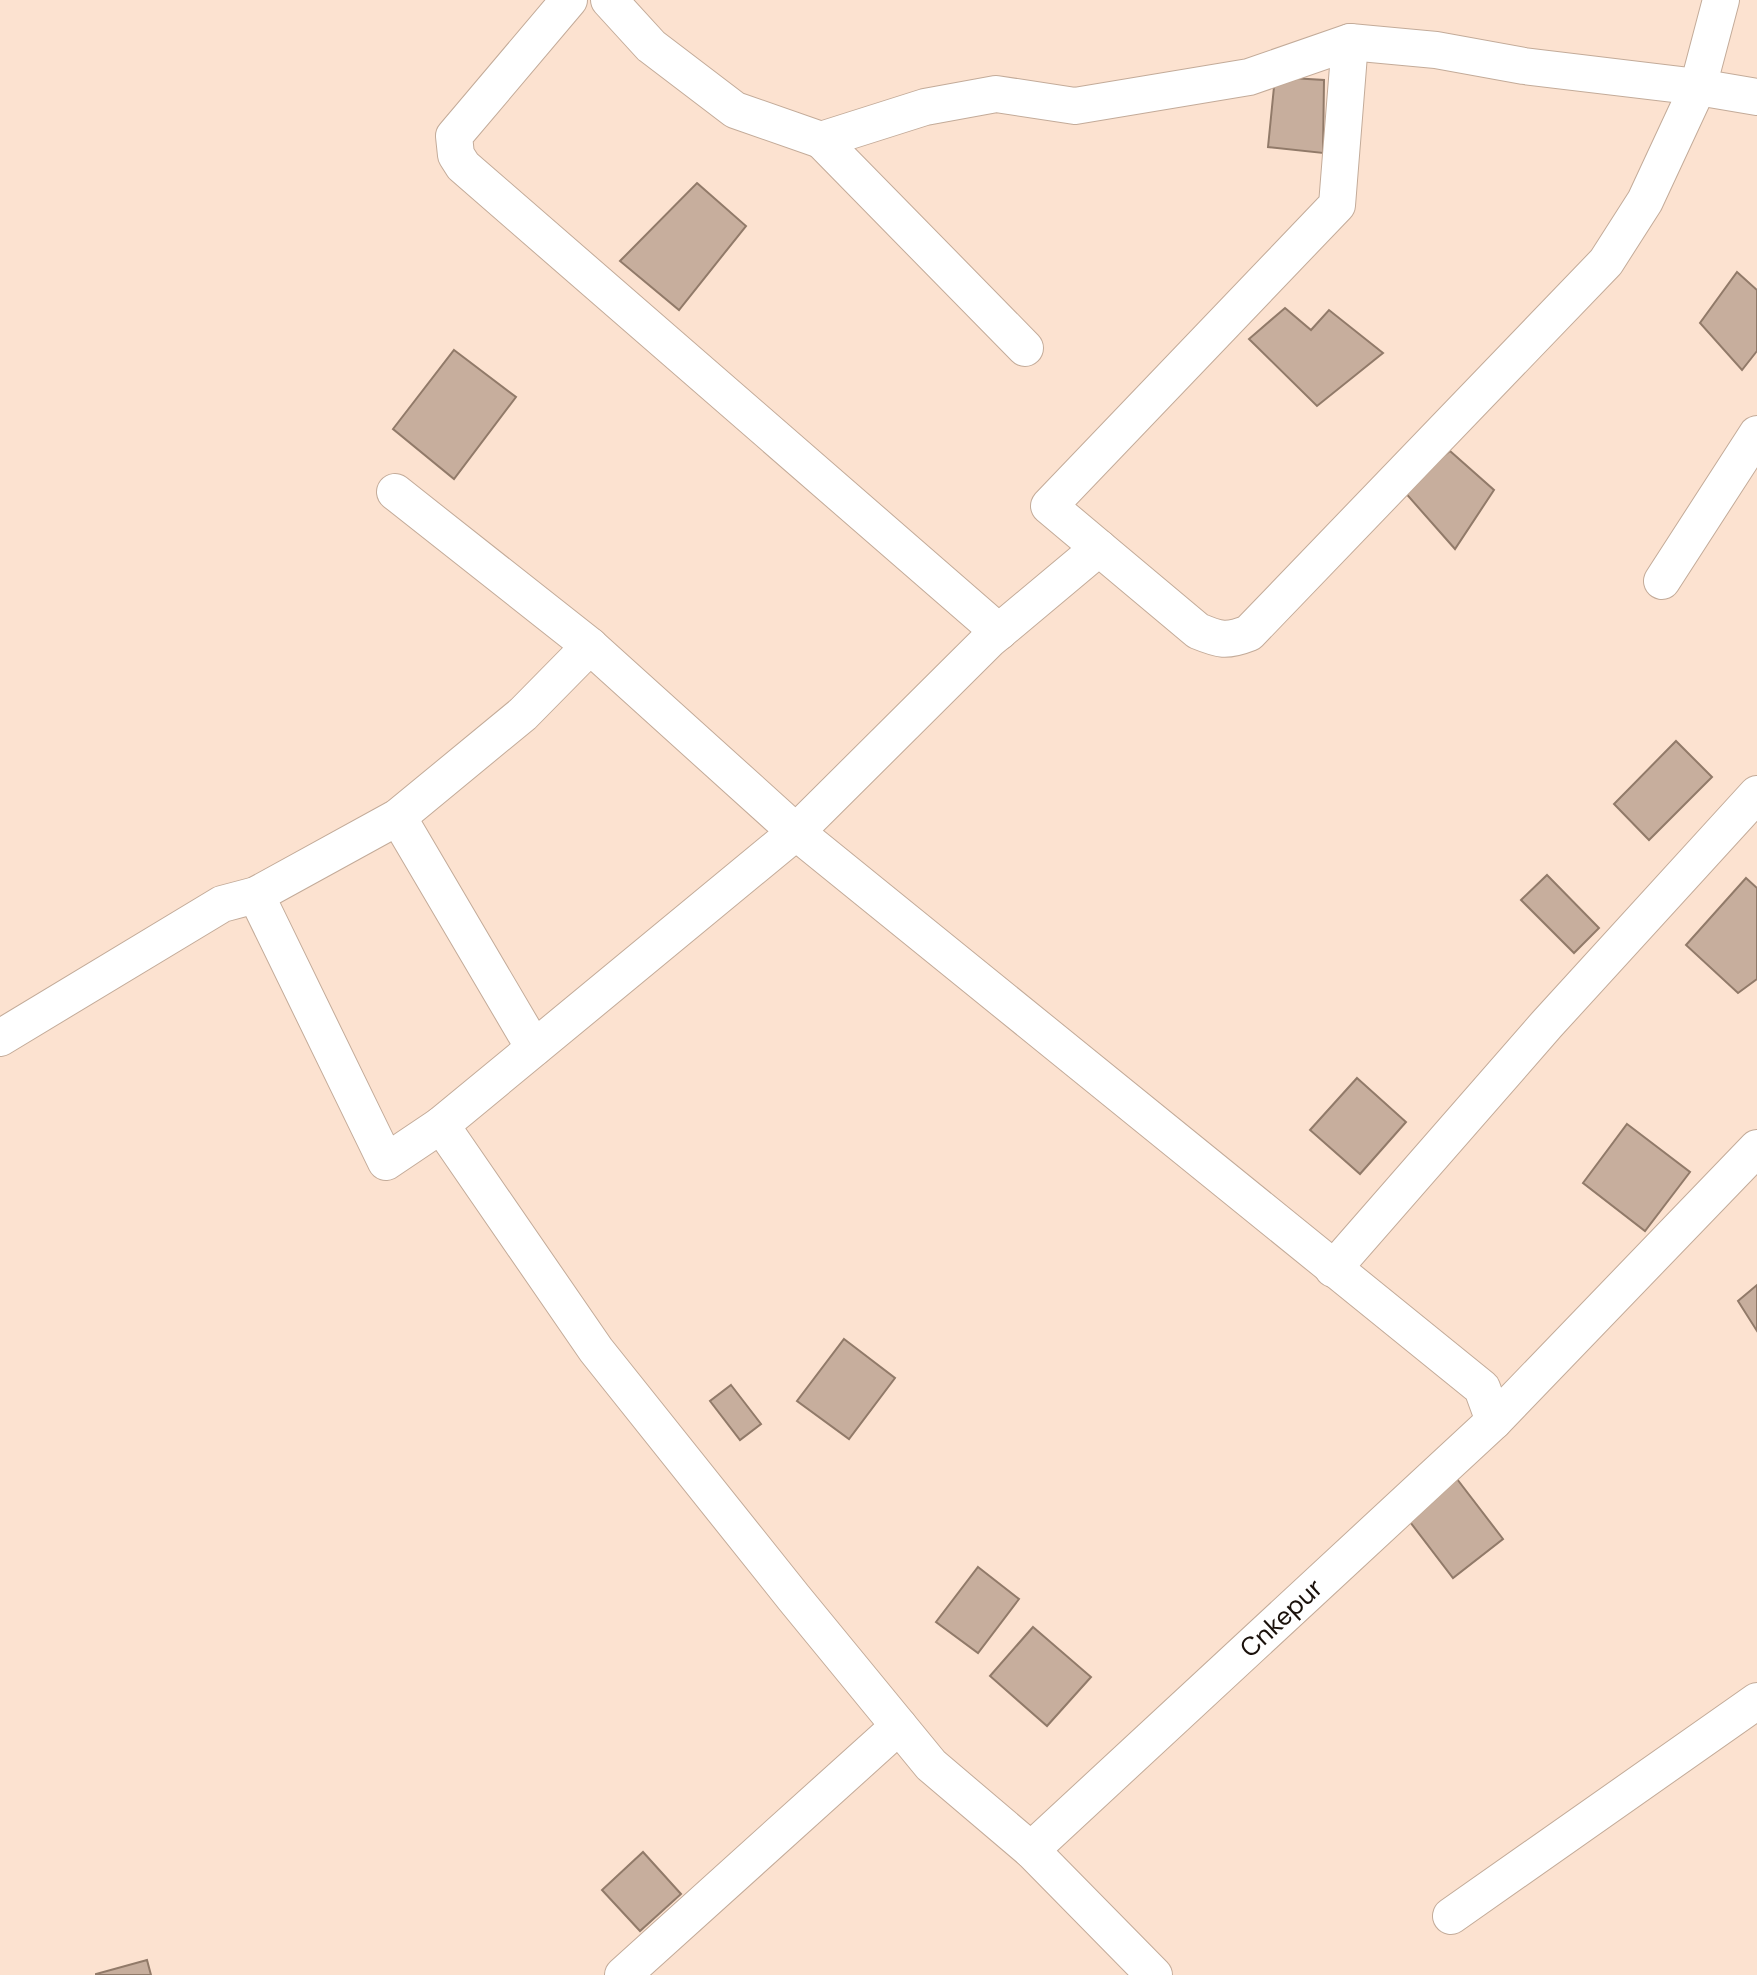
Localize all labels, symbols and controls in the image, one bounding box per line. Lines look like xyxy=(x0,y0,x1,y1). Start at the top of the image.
street label: Cnkepur xyxy=(1232,1571,1330,1665)

